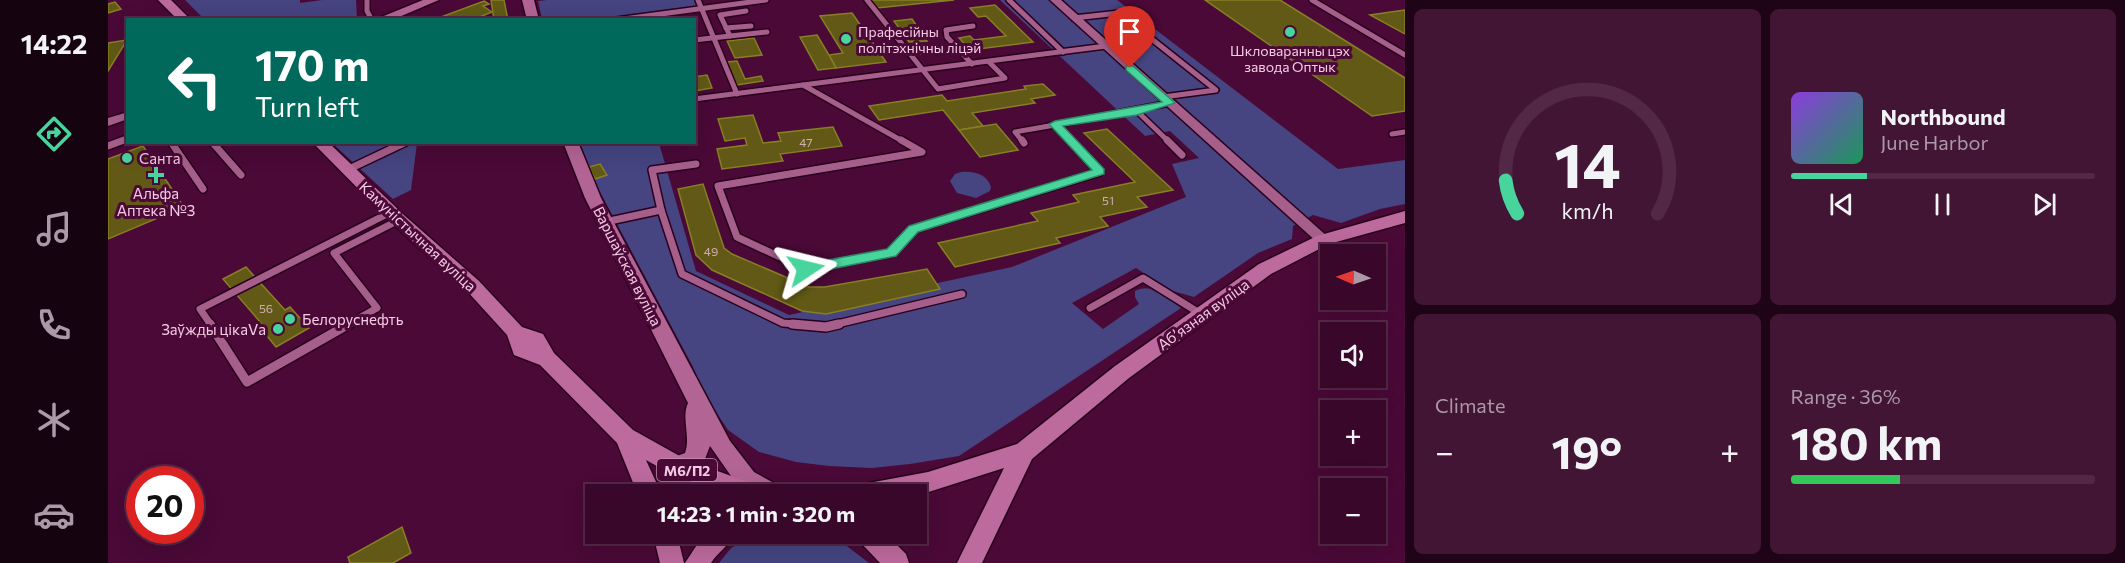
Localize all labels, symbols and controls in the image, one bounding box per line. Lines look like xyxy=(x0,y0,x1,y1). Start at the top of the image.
pin xyxy=(1104,6,1155,68)
icon: arrive xyxy=(1113,15,1146,48)
place label: Прафесійны політэхнічны ліцэй xyxy=(858,23,981,56)
marker: Шкловаранны цэх завода Оптык xyxy=(1283,25,1297,39)
text: 14:22 xyxy=(21,27,87,60)
marker: Прафесійны політэхнічны ліцэй xyxy=(839,32,853,46)
text: 170 m xyxy=(255,38,369,90)
icon: left xyxy=(156,42,234,120)
place label: Шкловаранны цэх завода Оптык xyxy=(1230,42,1350,75)
text: Turn left xyxy=(255,90,359,123)
text: Northbound xyxy=(1881,103,2006,130)
icon: directions xyxy=(33,113,75,155)
text: 14 xyxy=(1554,125,1621,201)
text: June Harbor xyxy=(1881,130,1989,154)
house number: 47 xyxy=(799,135,813,149)
place label: Санта xyxy=(139,149,180,167)
marker: Санта xyxy=(120,151,134,165)
marker: Альфа Аптека №3 xyxy=(149,168,163,182)
street label: Камуністычная вуліца xyxy=(356,177,480,295)
place label: Альфа Аптека №3 xyxy=(117,184,195,219)
icon: previous xyxy=(1825,188,1858,221)
icon: pause xyxy=(1926,188,1959,221)
icon: next xyxy=(2028,188,2061,221)
house number: 51 xyxy=(1102,193,1114,207)
text: km/h xyxy=(1561,197,1613,223)
street label: Варшаўская вуліца xyxy=(590,203,666,329)
icon: music xyxy=(33,208,75,250)
position arrow xyxy=(774,237,838,301)
house number: 49 xyxy=(704,244,718,258)
north arrow xyxy=(1320,244,1386,310)
map controls xyxy=(1320,244,1386,544)
street label: Абʼязная вуліца xyxy=(1154,275,1252,353)
house number: 56 xyxy=(259,301,273,315)
icon: phone xyxy=(33,304,75,346)
place label: Белоруснефть xyxy=(302,310,404,328)
marker: Белоруснефть xyxy=(283,312,297,326)
place label: Заўжды цікаVа xyxy=(161,320,266,338)
marker: Заўжды цікаVа xyxy=(271,322,285,336)
button: sound xyxy=(1320,322,1386,388)
text: Range · 36% xyxy=(1791,384,1901,408)
text: Climate xyxy=(1435,393,1505,417)
icon: climate xyxy=(33,399,75,441)
button: + xyxy=(1320,400,1386,466)
text: 180 km xyxy=(1791,414,1942,469)
text: 19° xyxy=(1552,423,1622,478)
text: − xyxy=(1435,430,1454,471)
text: + xyxy=(1720,430,1739,471)
road number: М6/П2 xyxy=(657,459,717,481)
speed limit sign: 20 xyxy=(126,466,204,544)
button: − xyxy=(1320,478,1386,544)
icon: car xyxy=(33,494,75,536)
text: 14:23 · 1 min · 320 m xyxy=(657,500,855,527)

